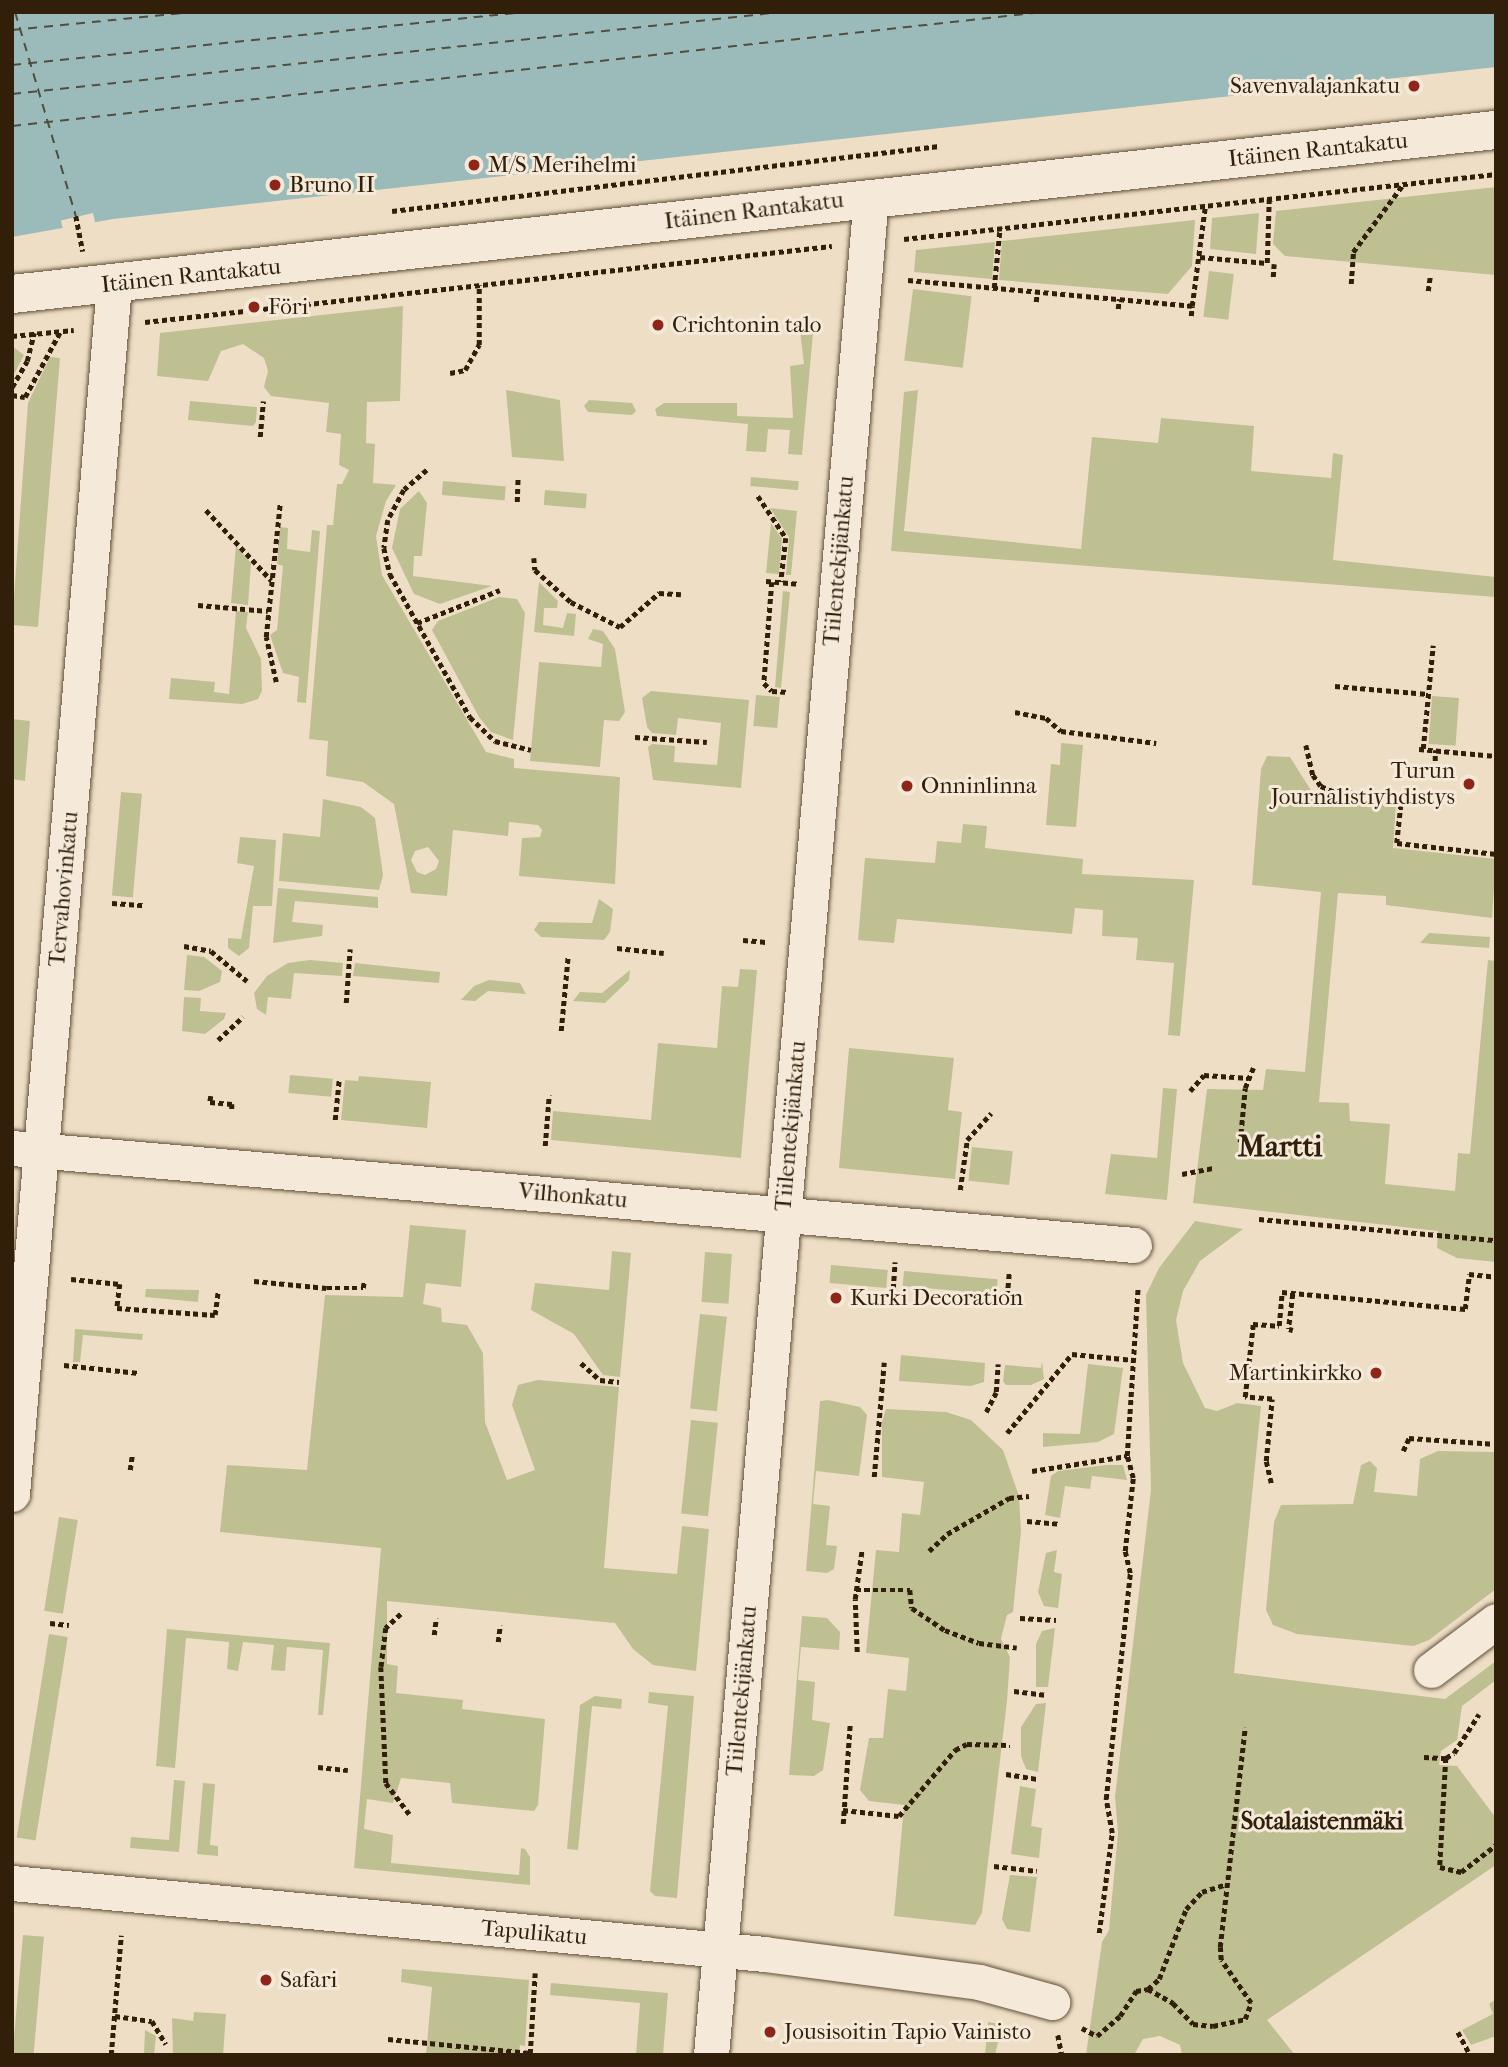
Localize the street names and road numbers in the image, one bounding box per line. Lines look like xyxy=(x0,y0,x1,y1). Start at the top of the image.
street label: Itäinen Rantakatu xyxy=(1227,127,1409,173)
street label: Itäinen Rantakatu xyxy=(663,186,845,236)
street label: Itäinen Rantakatu xyxy=(100,253,282,299)
street label: Tiilentekijänkatu xyxy=(818,475,860,647)
street label: Tervahovinkatu xyxy=(43,810,85,968)
street label: Tiilentekijänkatu xyxy=(770,1040,812,1212)
street label: Vilhonkatu xyxy=(517,1177,629,1215)
street label: Tiilentekijänkatu xyxy=(721,1605,763,1777)
street label: Tapulikatu xyxy=(480,1915,588,1951)

